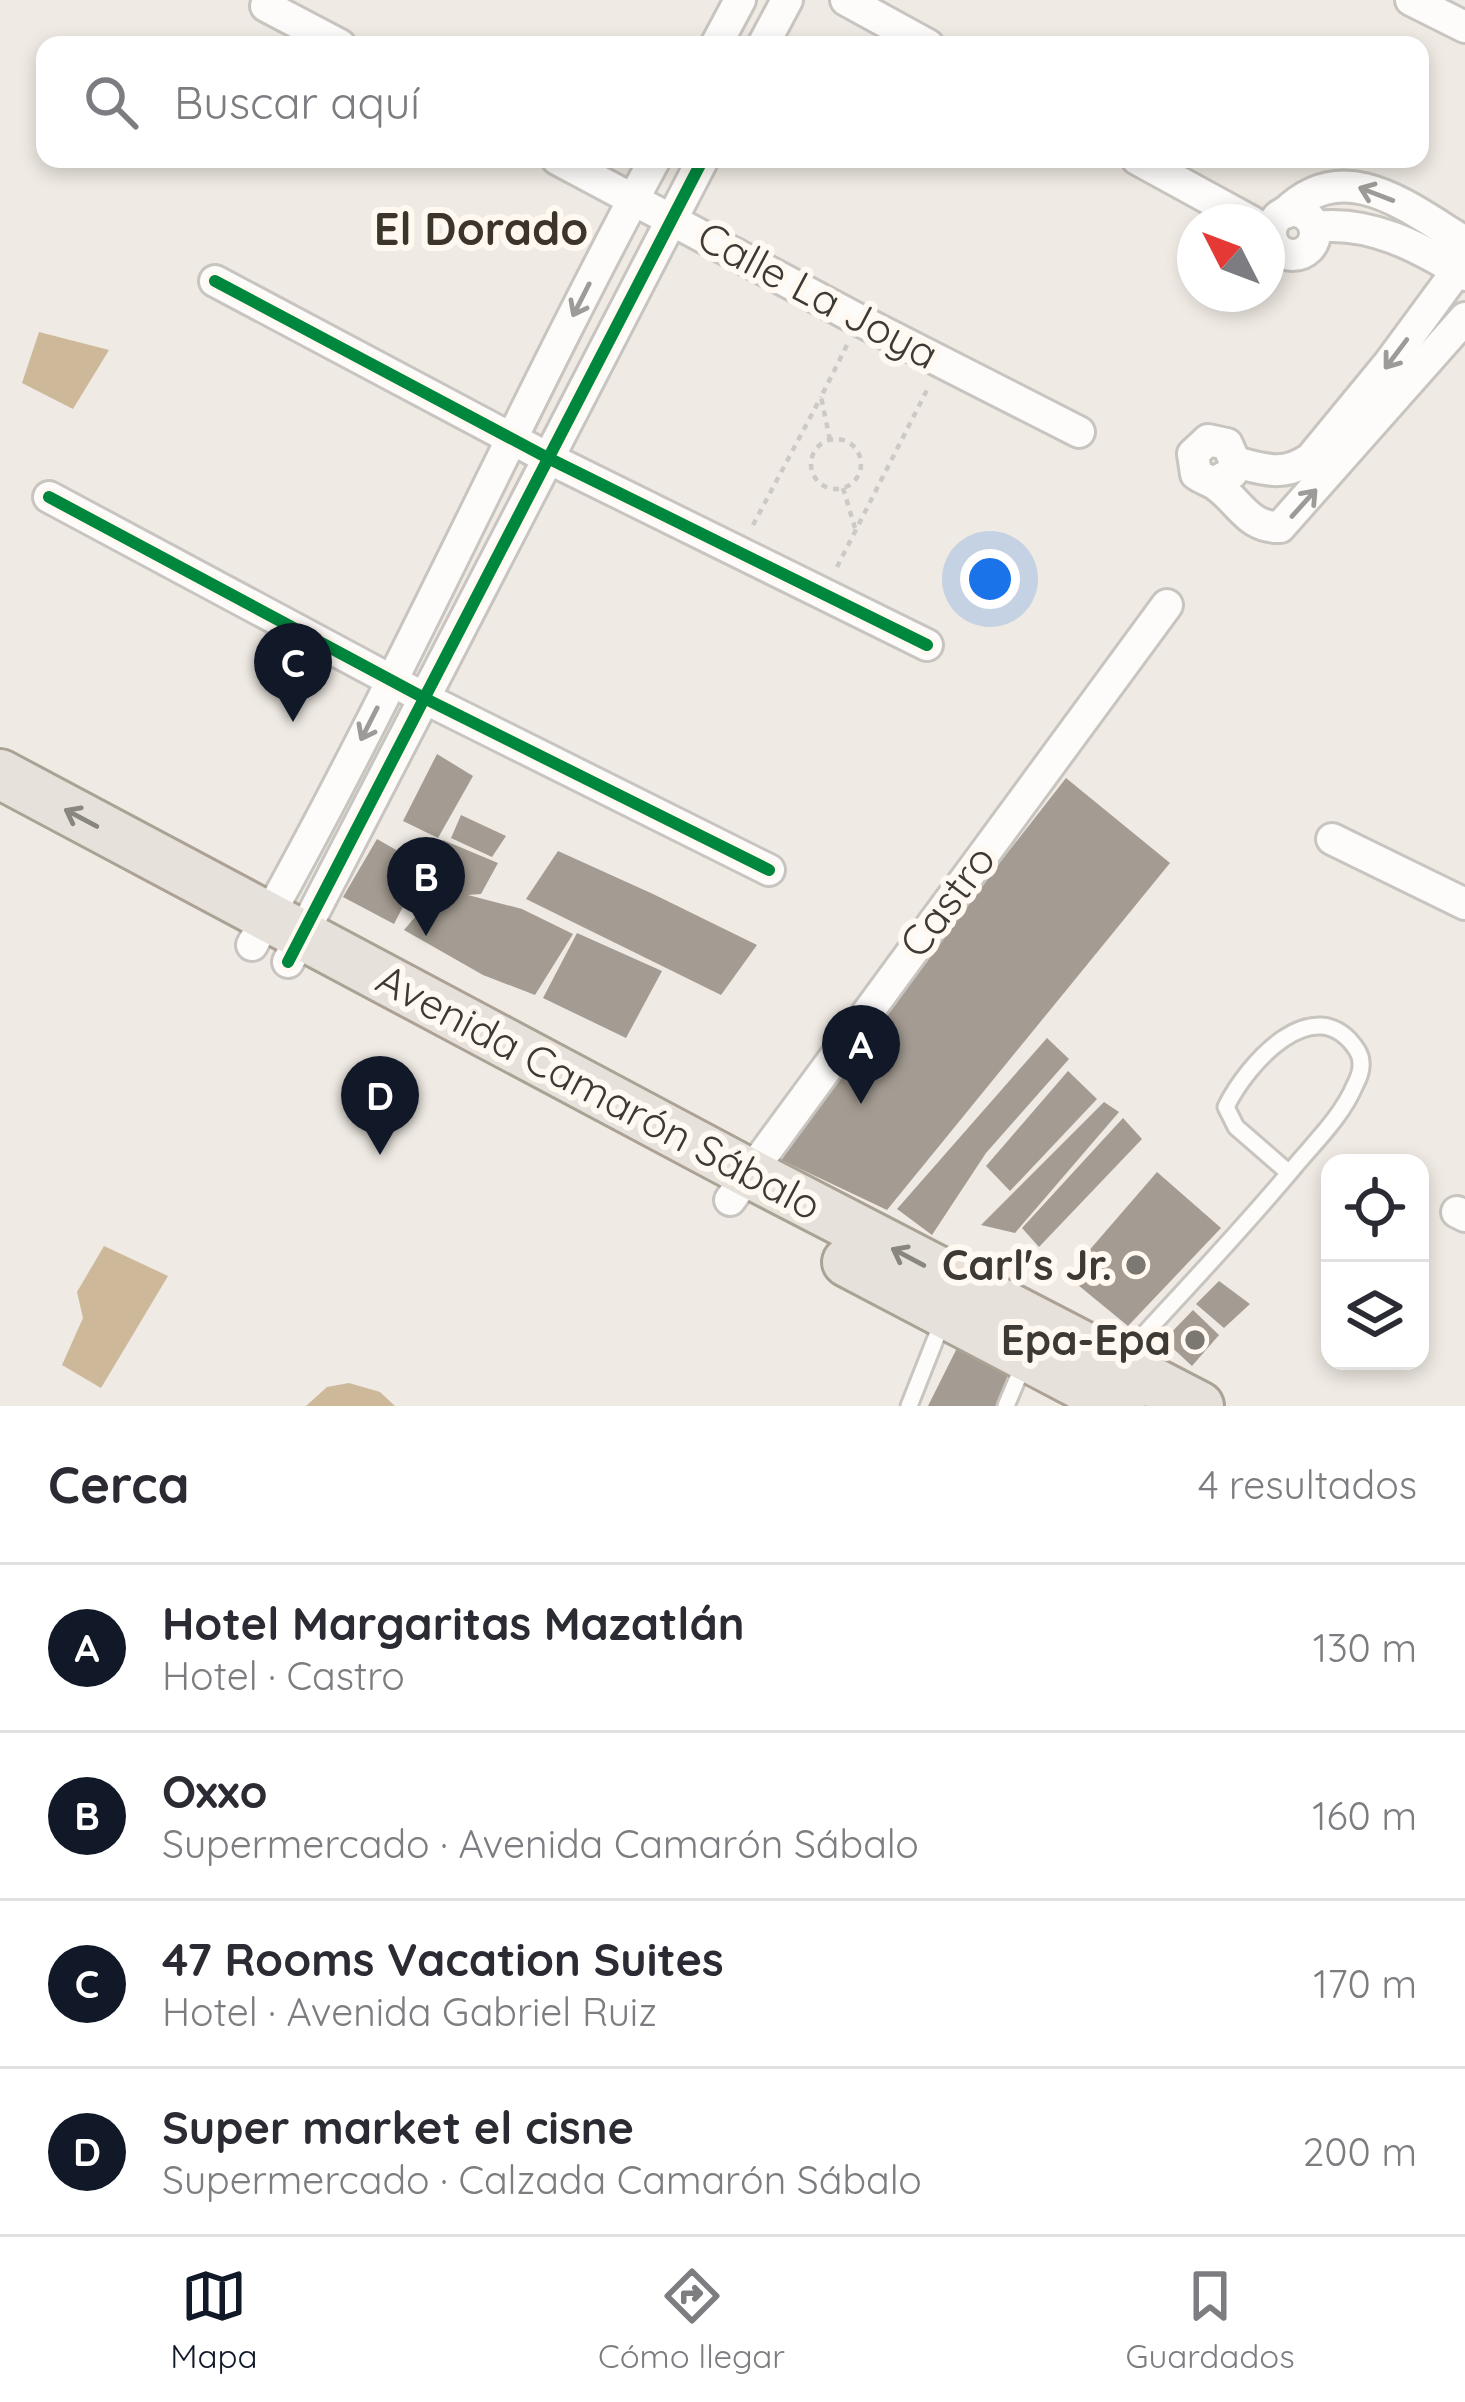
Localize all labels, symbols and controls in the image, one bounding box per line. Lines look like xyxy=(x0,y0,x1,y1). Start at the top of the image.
search box xyxy=(36,36,1429,168)
icon: search xyxy=(78,69,144,135)
text: Buscar aquí xyxy=(174,74,420,130)
one-way arrow xyxy=(1358,182,1395,203)
district label: El Dorado xyxy=(374,200,588,256)
north arrow xyxy=(1177,204,1285,312)
street label: Calle La Joya xyxy=(689,209,948,380)
one-way arrow xyxy=(569,282,592,317)
one-way arrow xyxy=(1383,338,1409,370)
one-way arrow xyxy=(1290,489,1317,519)
your location xyxy=(960,549,1020,609)
pin: C xyxy=(254,623,332,722)
one-way arrow xyxy=(357,706,380,741)
one-way arrow xyxy=(65,806,100,829)
street label: Castro xyxy=(887,834,1006,968)
pin: B xyxy=(387,837,465,936)
street label: Avenida Camarón Sábalo xyxy=(368,952,831,1231)
pin: A xyxy=(822,1005,900,1104)
pin: D xyxy=(341,1056,419,1155)
map controls xyxy=(1321,1154,1429,1370)
button: locate xyxy=(1321,1154,1429,1262)
place label: Carl's Jr. xyxy=(942,1238,1112,1291)
one-way arrow xyxy=(891,1244,926,1267)
marker: Carl's Jr. xyxy=(1123,1252,1149,1278)
button: layers xyxy=(1321,1262,1429,1370)
place label: Epa-Epa xyxy=(1001,1313,1171,1366)
marker: Epa-Epa xyxy=(1182,1327,1208,1353)
text: Cerca xyxy=(48,1452,190,1516)
text: 4 resultados xyxy=(1198,1460,1417,1509)
text: Hotel Margaritas Mazatlán xyxy=(162,1595,745,1651)
text: A xyxy=(75,1623,99,1672)
text: 130 m xyxy=(1313,1623,1417,1672)
text: Hotel · Castro xyxy=(162,1651,405,1700)
text: Oxxo xyxy=(162,1763,268,1819)
text: B xyxy=(74,1791,100,1840)
text: 160 m xyxy=(1312,1791,1417,1840)
text: Supermercado · Avenida Camarón Sábalo xyxy=(162,1819,919,1868)
text: 47 Rooms Vacation Suites xyxy=(162,1931,724,1987)
text: C xyxy=(75,1959,99,2008)
text: 170 m xyxy=(1313,1959,1417,2008)
text: Hotel · Avenida Gabriel Ruiz xyxy=(162,1987,657,2036)
text: Super market el cisne xyxy=(162,2099,634,2155)
text: D xyxy=(73,2127,101,2176)
text: 200 m xyxy=(1303,2127,1417,2176)
text: Supermercado · Calzada Camarón Sábalo xyxy=(162,2155,922,2204)
tab: Mapa xyxy=(170,2263,258,2376)
tab: Cómo llegar xyxy=(598,2263,785,2376)
tab: Guardados xyxy=(1126,2263,1295,2376)

